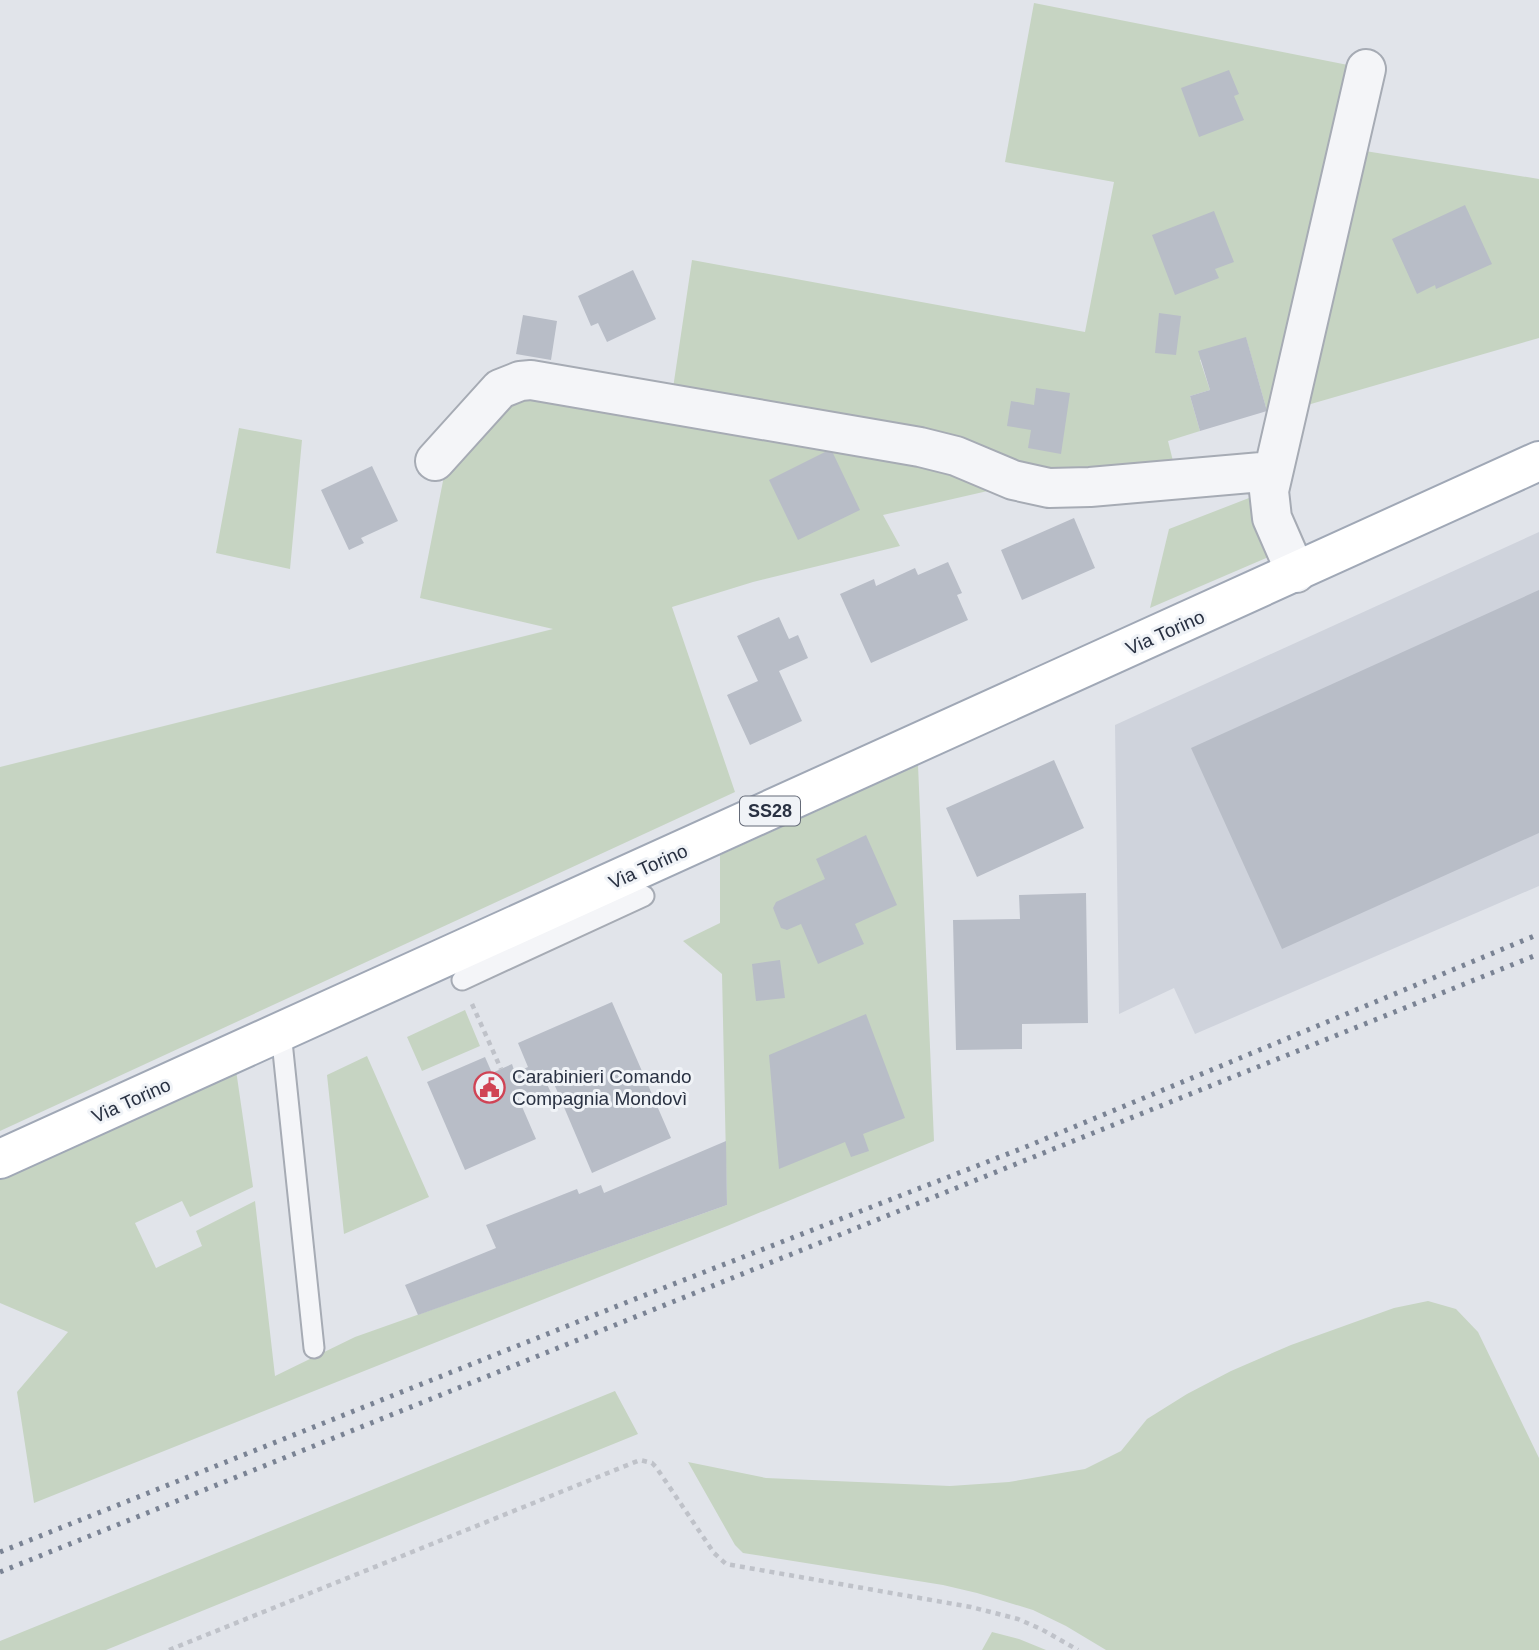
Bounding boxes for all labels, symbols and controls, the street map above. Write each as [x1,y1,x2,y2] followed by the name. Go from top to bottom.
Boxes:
[1123,606,1208,659] street label: Via Torino
[740,796,800,826] road number: SS28
[606,840,691,893] street label: Via Torino
[512,1066,692,1109] place label: Carabinieri Comando Compagnia Mondovì
[472,1070,506,1104] public building icon: Carabinieri Comando Compagnia Mondovì
[89,1074,174,1127] street label: Via Torino

